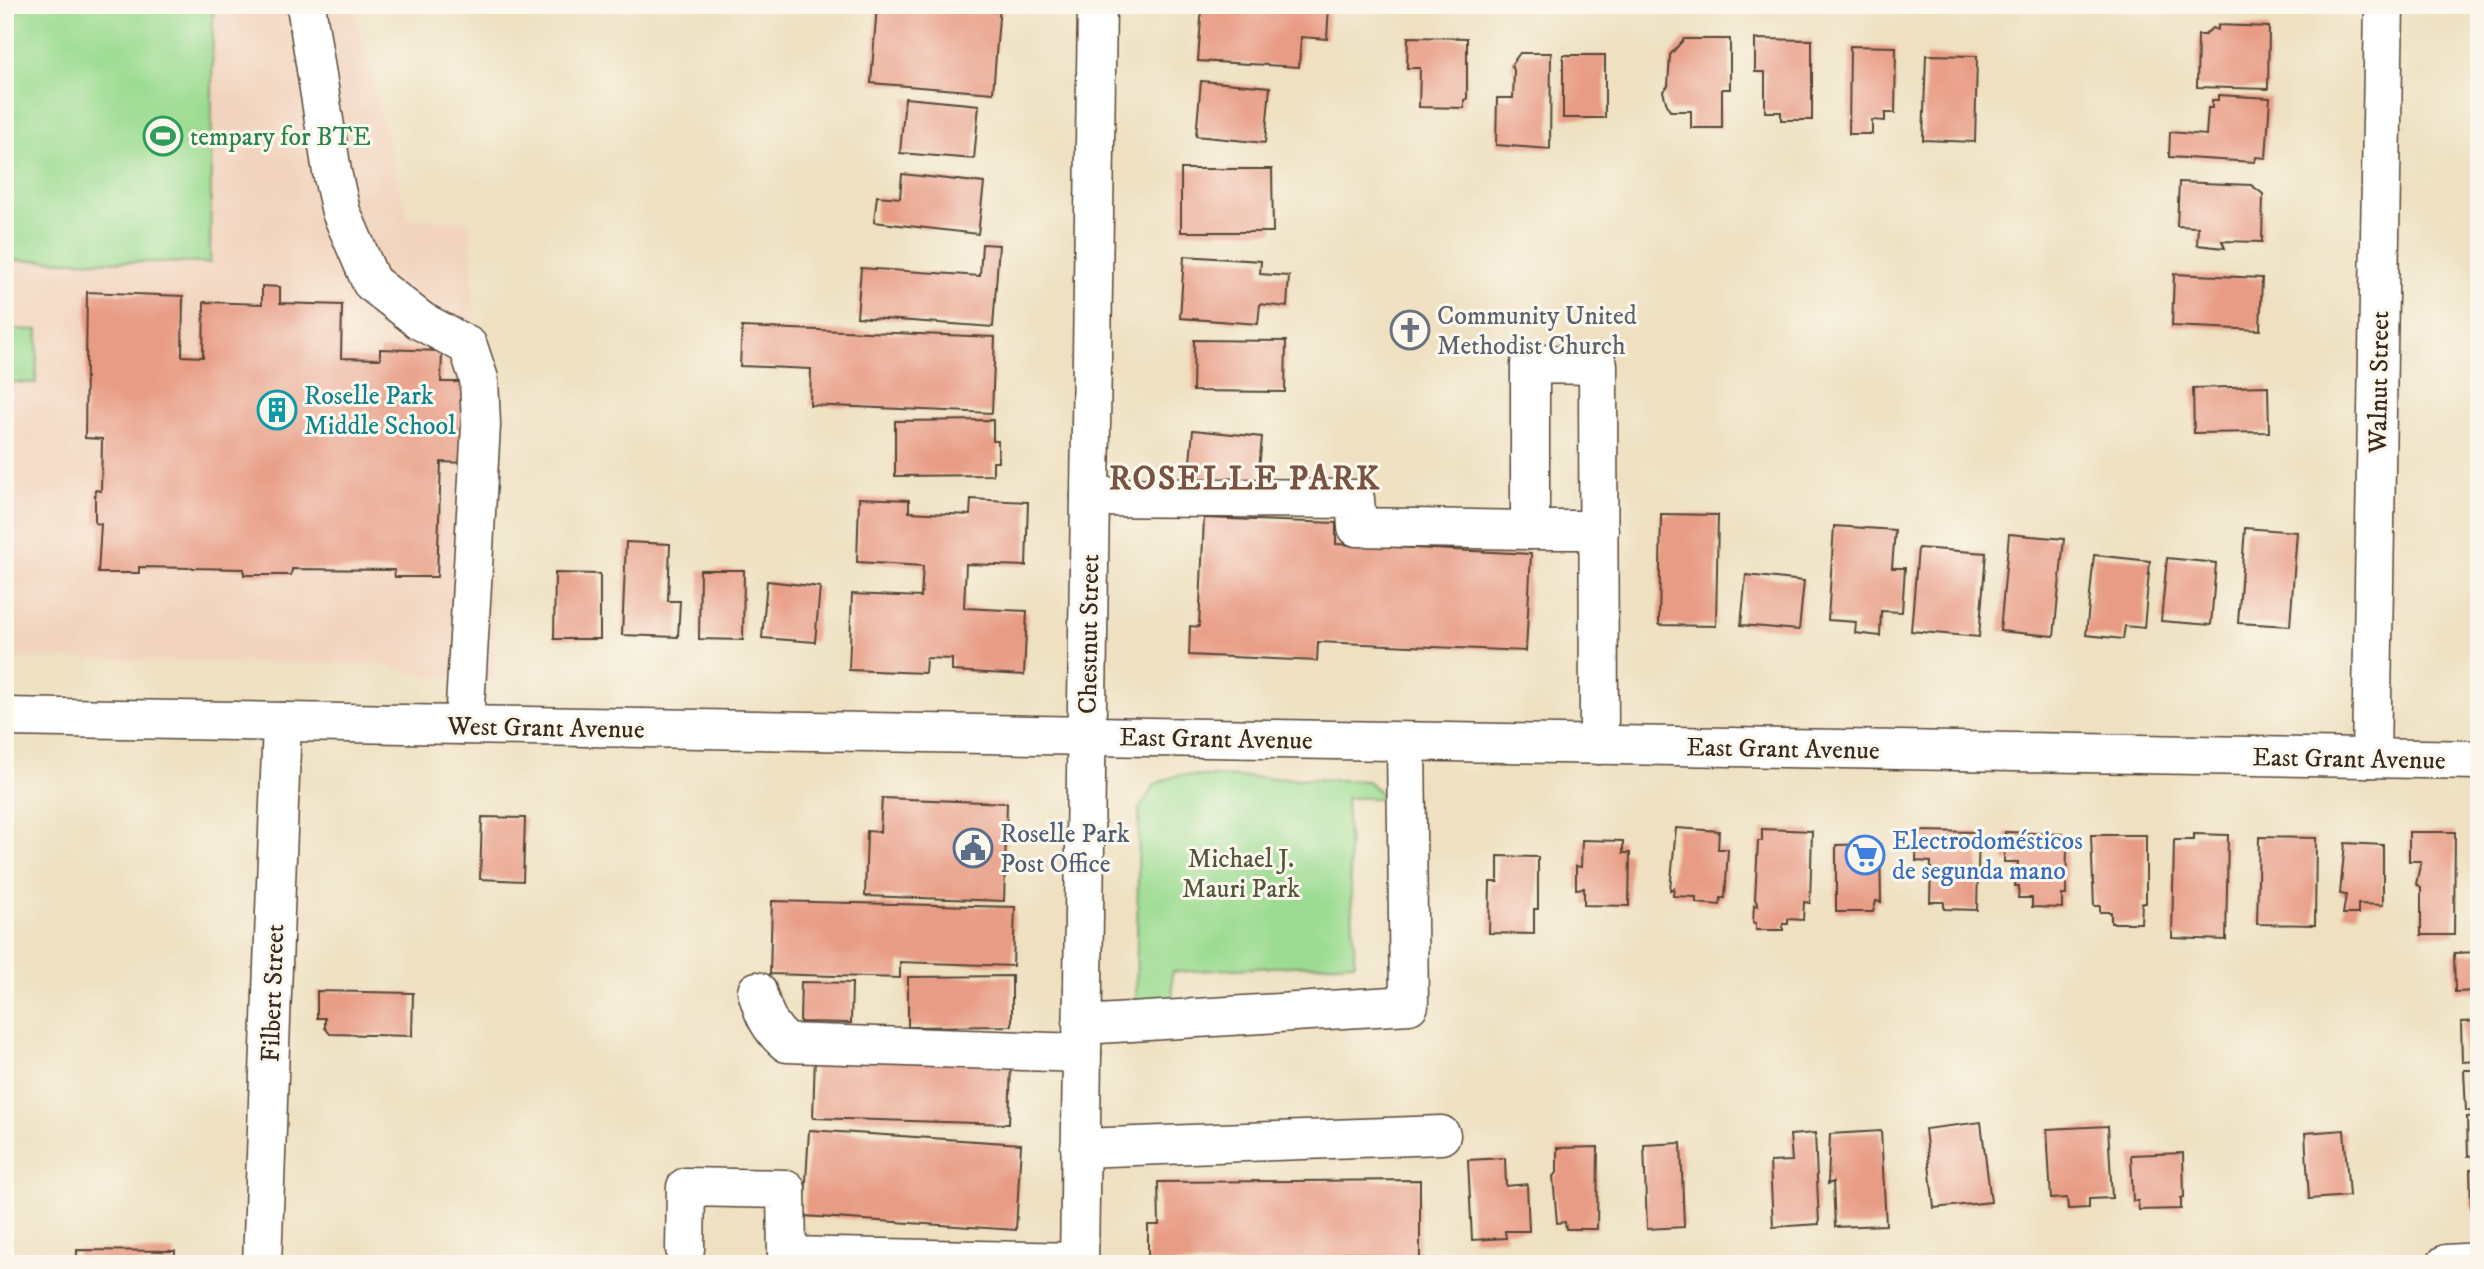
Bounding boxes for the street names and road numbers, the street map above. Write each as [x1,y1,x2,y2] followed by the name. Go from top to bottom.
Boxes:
[2362,310,2397,455] street label: Walnut Street
[1072,554,1107,714] street label: Chestnut Street
[446,710,645,747] street label: West Grant Avenue
[1119,721,1313,758] street label: East Grant Avenue
[1686,731,1880,768] street label: East Grant Avenue
[2252,741,2446,778] street label: East Grant Avenue
[255,923,292,1063] street label: Filbert Street

